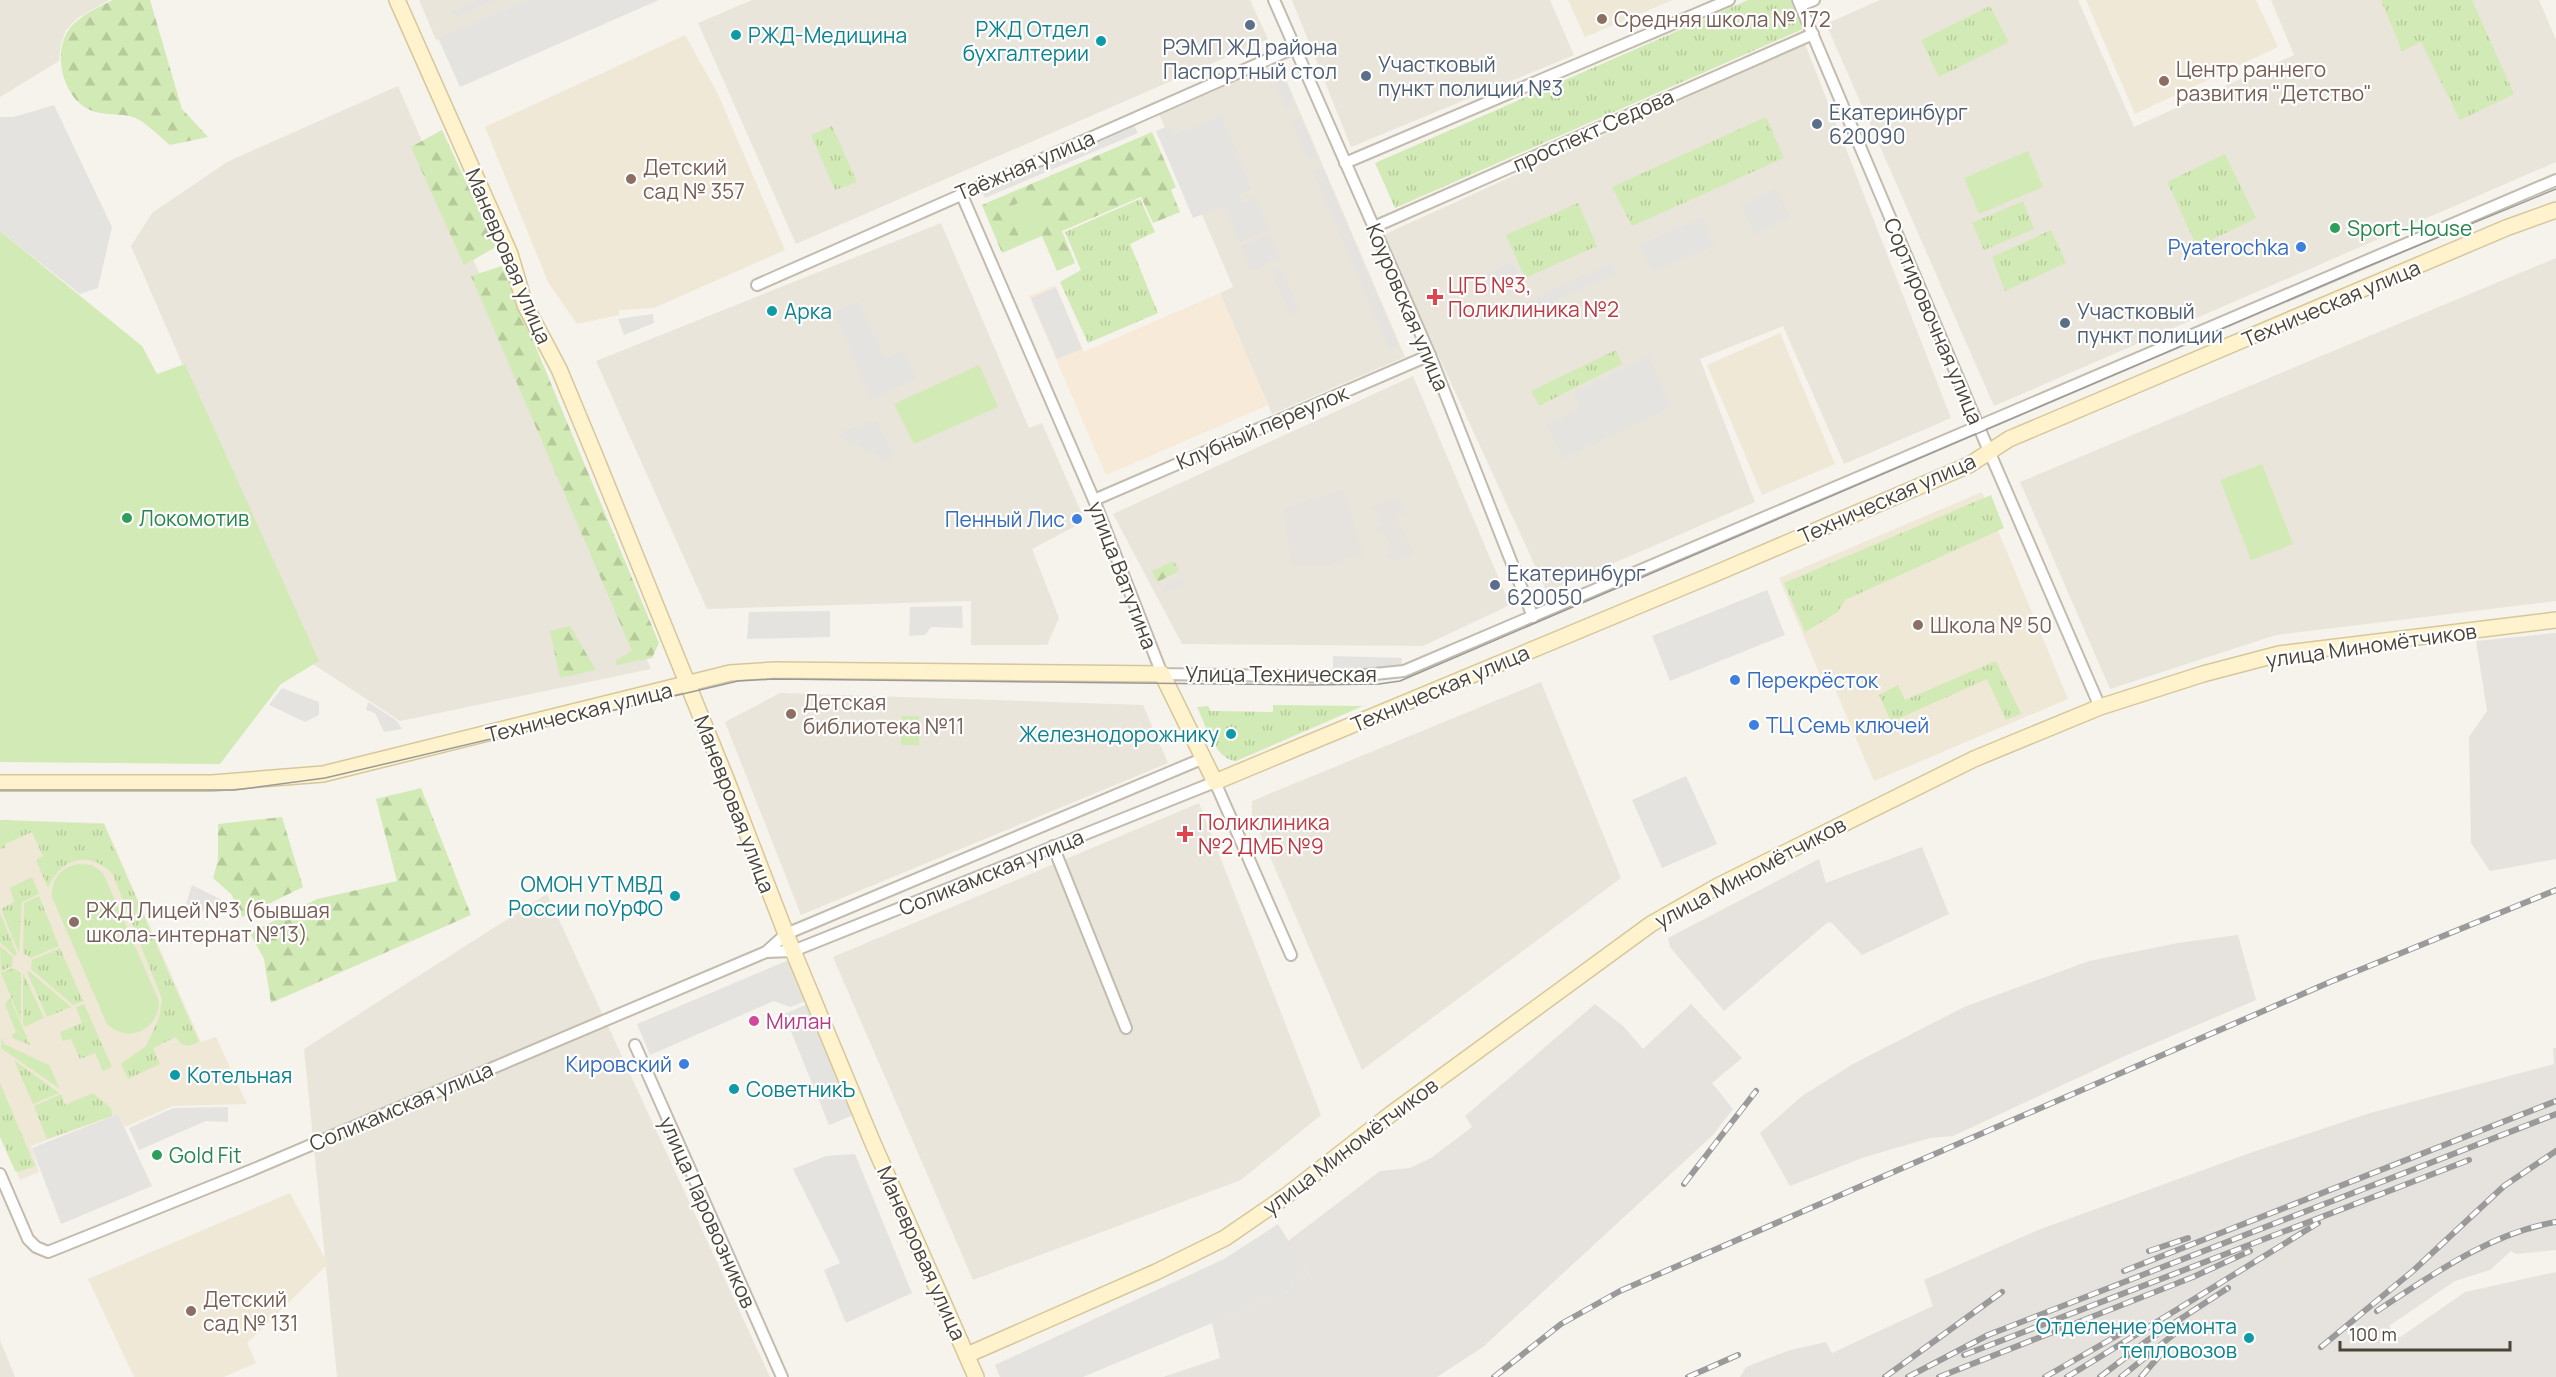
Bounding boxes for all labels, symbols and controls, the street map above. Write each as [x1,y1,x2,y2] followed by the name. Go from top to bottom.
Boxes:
[1614,5,1831,33] place label: Средняя школа № 172
[1595,12,1609,26] marker: Средняя школа № 172
[963,15,1089,67] place label: РЖД Отдел бухгалтерии
[1243,18,1257,32] marker: РЭМП ЖД района Паспортный стол
[748,21,907,49] place label: РЖД-Медицина
[729,28,743,42] marker: РЖД-Медицина
[1163,33,1337,85] place label: РЭМП ЖД района Паспортный стол
[1094,34,1108,48] marker: РЖД Отдел бухгалтерии
[1378,50,1563,102] place label: Участковый пункт полиции №3
[2176,55,2372,107] place label: Центр раннего развития "Детство"
[1359,69,1373,83] marker: Участковый пункт полиции №3
[2157,74,2171,88] marker: Центр раннего развития "Детство"
[1508,82,1678,178] street label: проспект Седова
[1829,98,1968,150] place label: Екатеринбург 620090
[1810,117,1824,131] marker: Екатеринбург 620090
[951,123,1099,207] street label: Таёжная улица
[643,153,745,205] place label: Детский сад № 357
[459,164,559,348] street label: Маневровая улица
[624,172,638,186] marker: Детский сад № 357
[1878,214,1990,428] street label: Сортировочная улица
[2347,214,2472,242] place label: Sport-House
[1360,219,1456,395] street label: Коуровская улица
[2328,221,2342,235] marker: Sport-House
[2168,233,2289,261] place label: Pyaterochka
[2294,240,2308,254] marker: Pyaterochka
[2238,253,2424,353] street label: Техническая улица
[1448,271,1619,323] place label: ЦГБ №3, Поликлиника №2
[1426,288,1444,306] marker: ЦГБ №3, Поликлиника №2
[784,297,832,325] place label: Арка
[2077,297,2223,349] place label: Участковый пункт полиции
[765,304,779,318] marker: Арка
[2058,316,2072,330] marker: Участковый пункт полиции
[1172,378,1353,476] street label: Клубный переулок
[1794,446,1980,550] street label: Техническая улица
[1082,497,1164,653] street label: улица Ватутина
[139,504,249,532] place label: Локомотив
[945,505,1065,533] place label: Пенный Лис
[120,511,134,525] marker: Локомотив
[1070,512,1084,526] marker: Пенный Лис
[1507,559,1646,611] place label: Екатеринбург 620050
[1488,578,1502,592] marker: Екатеринбург 620050
[1930,611,2052,639] place label: Школа № 50
[2264,616,2478,674] street label: улица Миномётчиков
[1911,618,1925,632] marker: Школа № 50
[1347,638,1533,738] street label: Техническая улица
[1185,660,1377,688] street label: Улица Техническая
[1747,666,1879,694] place label: Перекрёсток
[1728,673,1742,687] marker: Перекрёсток
[483,675,675,749] street label: Техническая улица
[803,688,964,740] place label: Детская библиотека №11
[784,707,798,721] marker: Детская библиотека №11
[688,711,782,897] street label: Маневровая улица
[1766,711,1929,739] place label: ТЦ Семь ключей
[1747,718,1761,732] marker: ТЦ Семь ключей
[1019,720,1219,748] place label: Железнодорожнику
[1224,727,1238,741] marker: Железнодорожнику
[1198,808,1330,860] place label: Поликлиника №2 ДМБ №9
[1650,810,1850,934] street label: улица Миномётчиков
[894,822,1088,922] street label: Соликамская улица
[1176,825,1194,843] marker: Поликлиника №2 ДМБ №9
[508,870,663,922] place label: ОМОН УТ МВД России поУрФО
[668,889,682,903] marker: ОМОН УТ МВД России поУрФО
[86,896,330,948] place label: РЖД Лицей №3 (бывшая школа-интернат №13)
[67,915,81,929] marker: РЖД Лицей №3 (бывшая школа-интернат №13)
[766,1007,832,1035] place label: Милан
[747,1014,761,1028] marker: Милан
[566,1050,672,1078] place label: Кировский
[305,1055,497,1157] street label: Соликамская улица
[677,1057,691,1071] marker: Кировский
[187,1061,292,1089] place label: Котельная
[168,1068,182,1082] marker: Котельная
[1257,1071,1443,1221] street label: улица Миномётчиков
[746,1075,855,1103] place label: СоветникЪ
[727,1082,741,1096] marker: СоветникЪ
[653,1112,763,1312] street label: улица Паровозников
[169,1141,242,1169] place label: Gold Fit
[150,1148,164,1162] marker: Gold Fit
[871,1161,973,1345] street label: Маневровая улица
[203,1285,298,1337] place label: Детский сад № 131
[184,1304,198,1318] marker: Детский сад № 131
[2036,1312,2237,1364] place label: Отделение ремонта тепловозов
[2340,1314,2510,1352] scale bar
[2349,1322,2397,1346] text: 100 m
[2242,1331,2256,1345] marker: Отделение ремонта тепловозов

